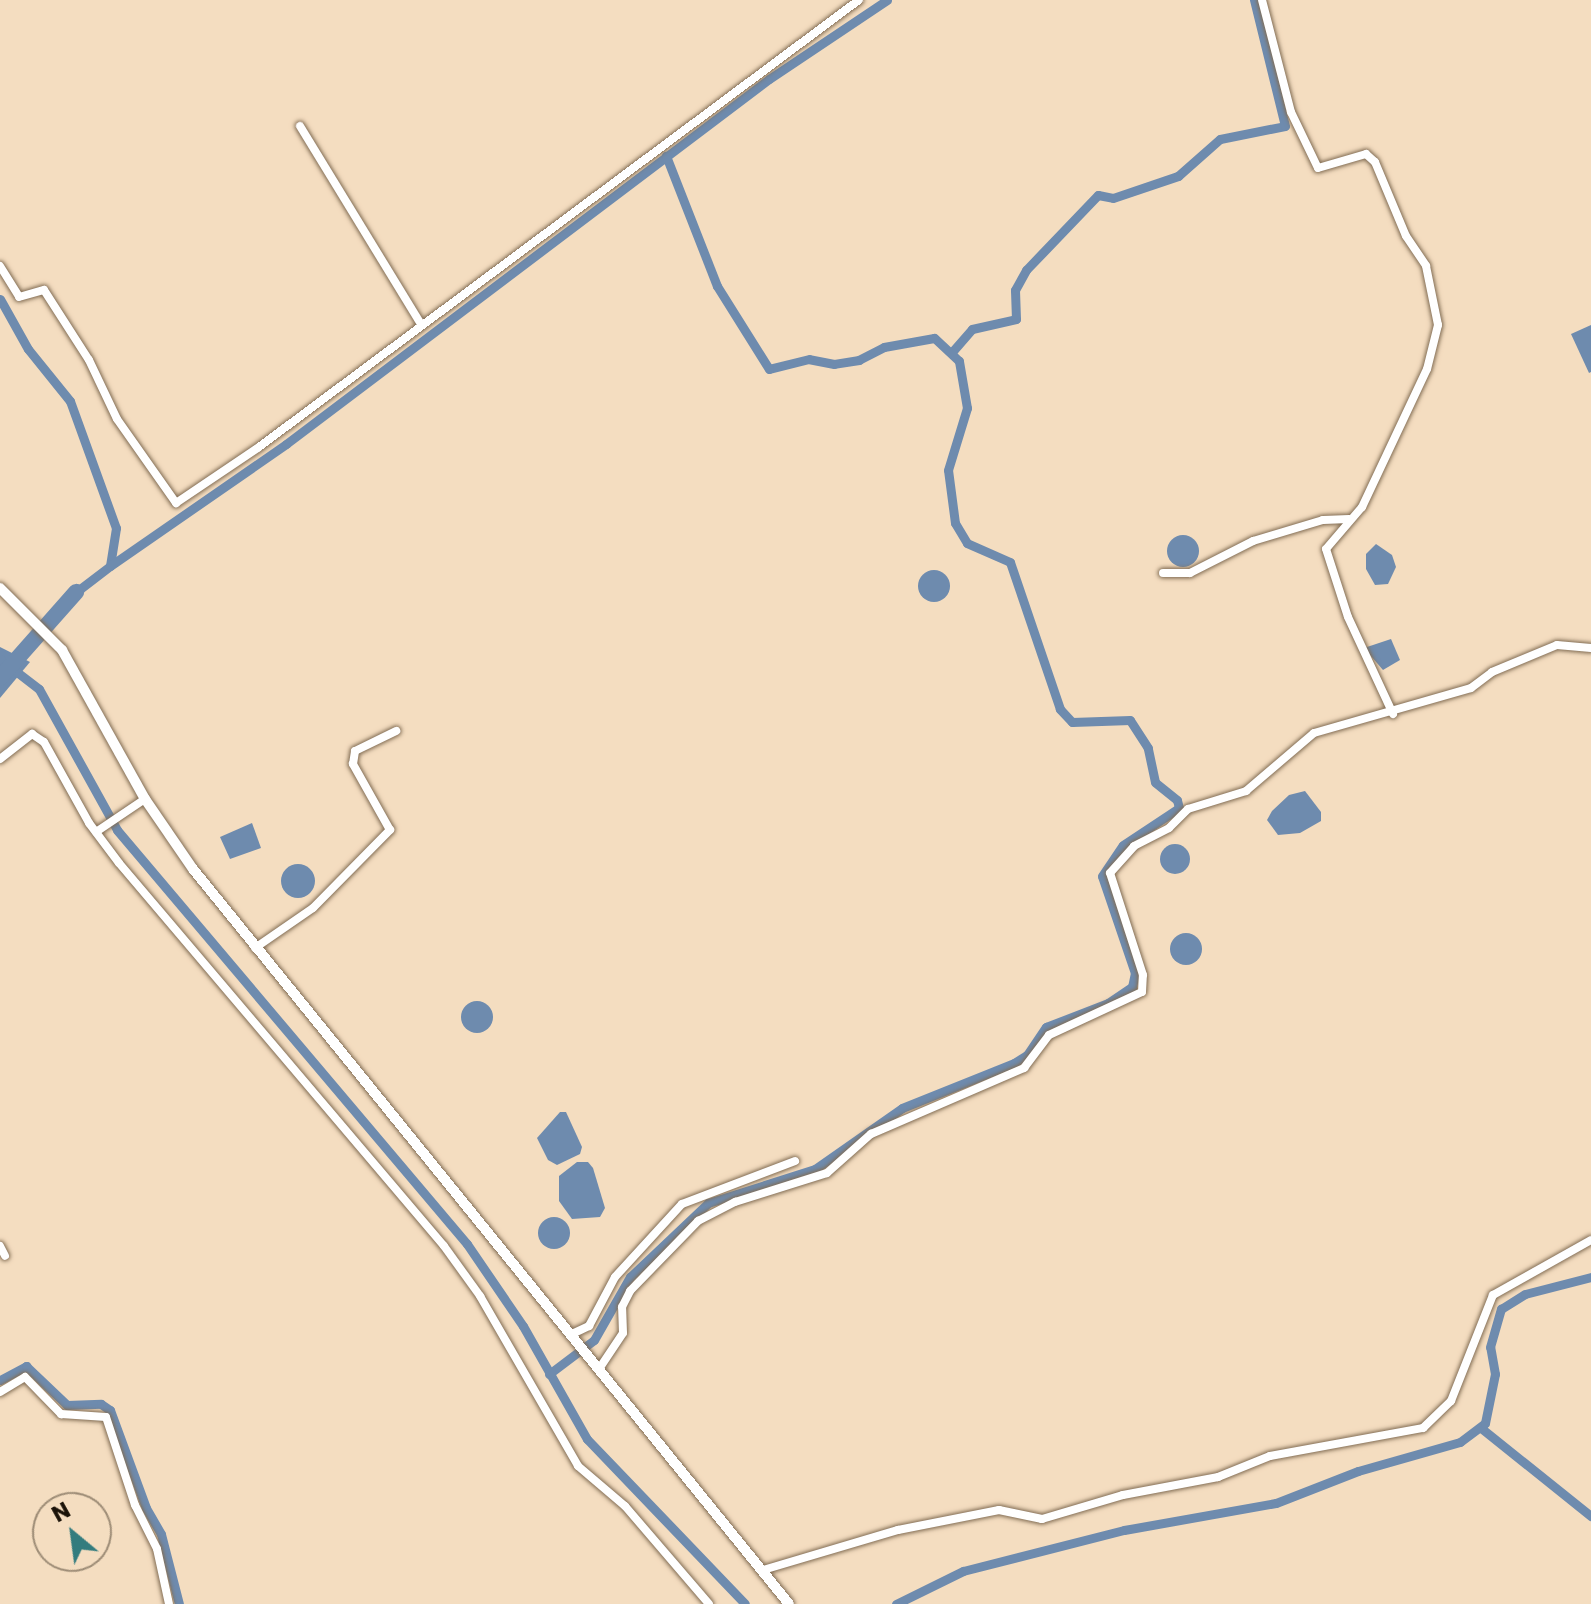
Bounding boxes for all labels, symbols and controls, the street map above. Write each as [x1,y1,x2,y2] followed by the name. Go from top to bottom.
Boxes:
[32,1492,112,1572] north arrow
[46,1495,76,1530] text: N

